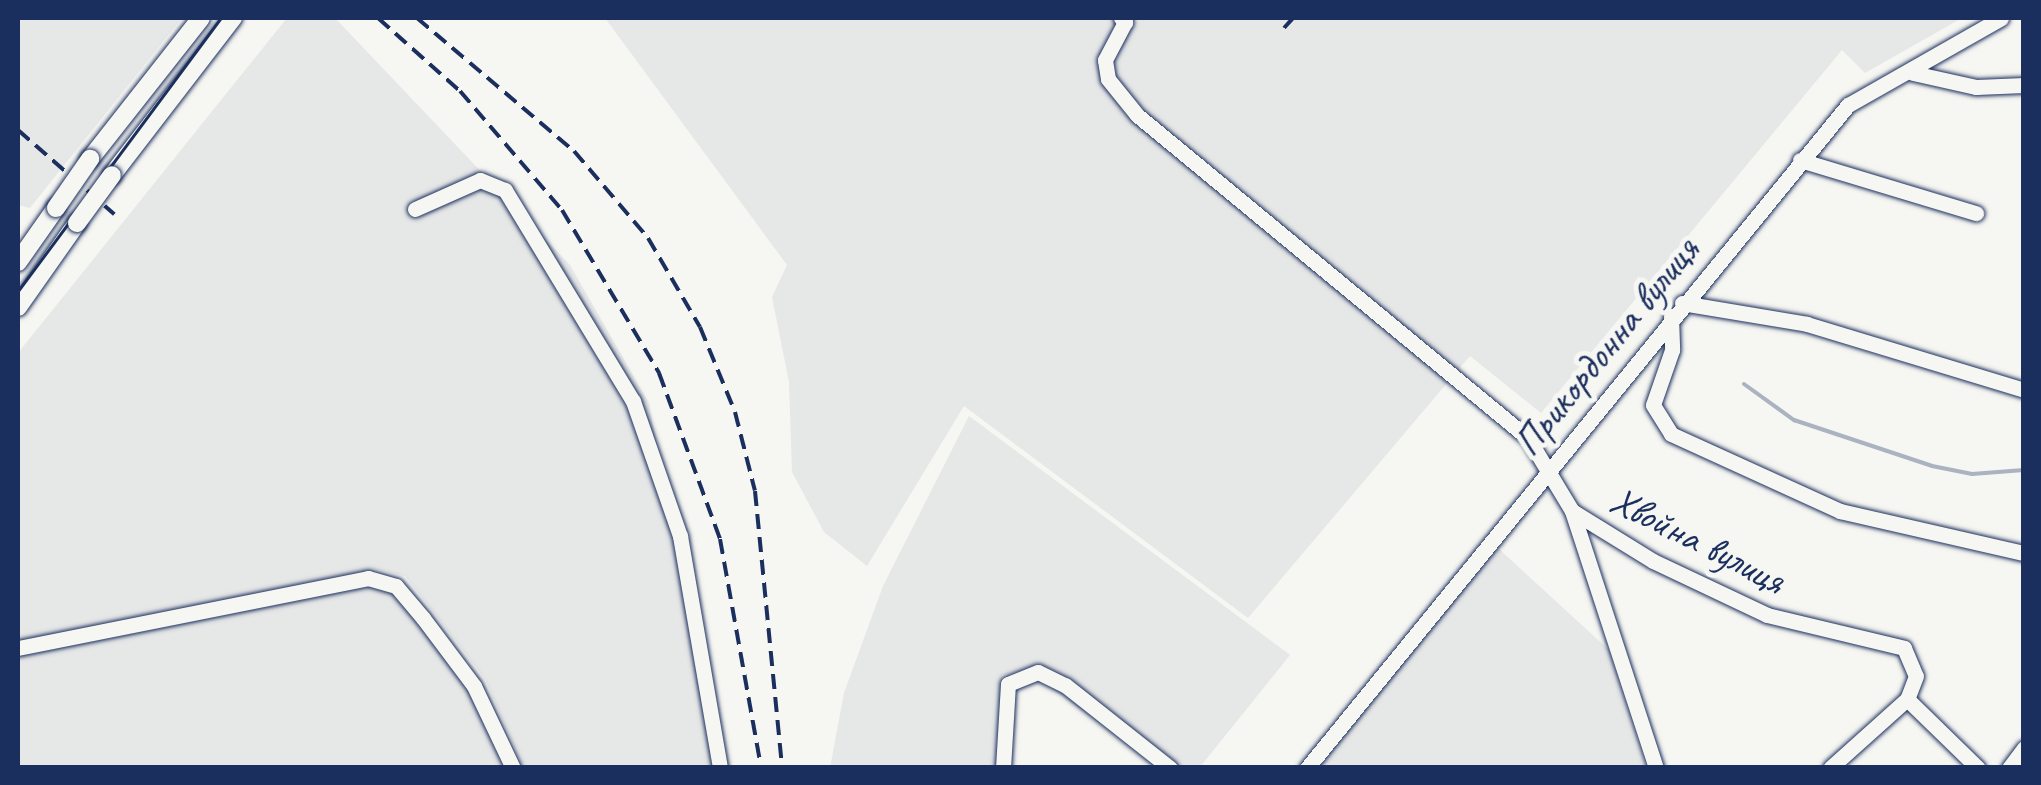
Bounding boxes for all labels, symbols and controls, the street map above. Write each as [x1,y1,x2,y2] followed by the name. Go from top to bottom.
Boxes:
[1502,226,1710,466] street label: Прикордонна вулиця
[1602,475,1794,605] street label: Хвойна вулиця

